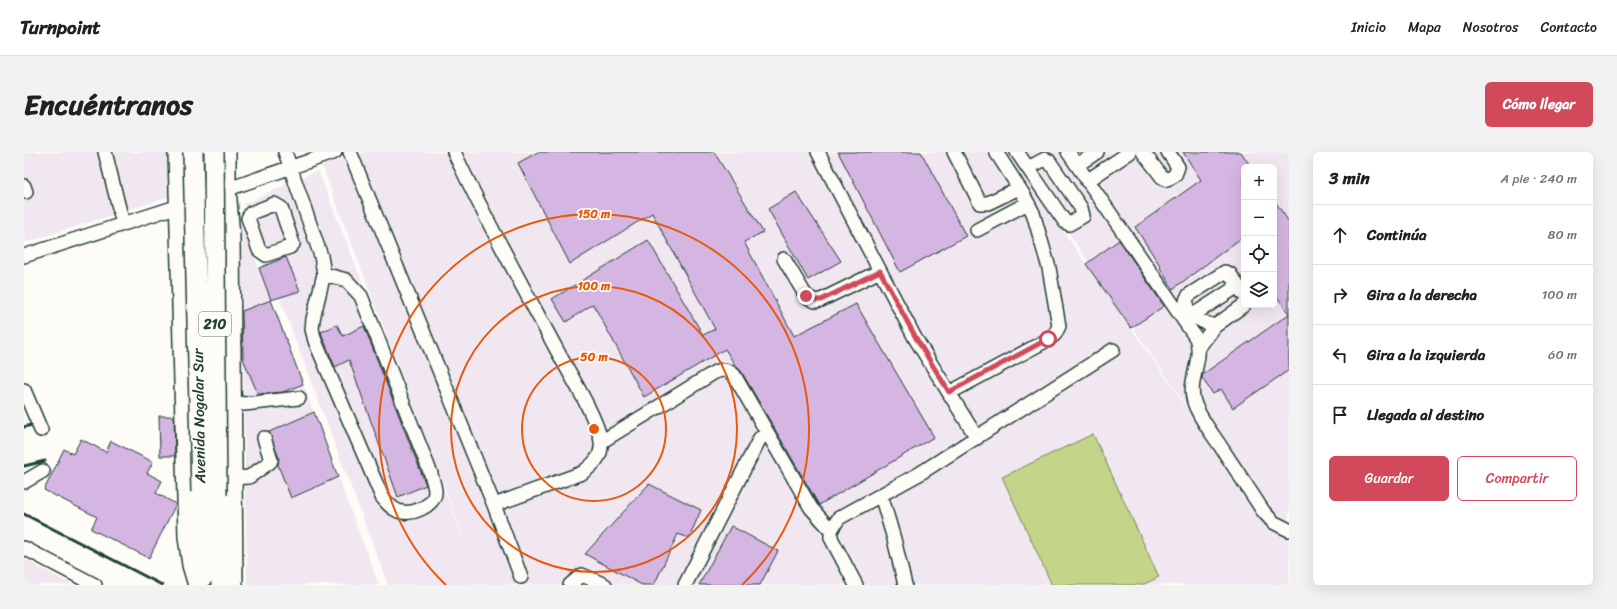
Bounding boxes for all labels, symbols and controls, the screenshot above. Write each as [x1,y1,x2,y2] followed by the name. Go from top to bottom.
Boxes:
[20,11,101,44] text: Turnpoint
[1351,15,1386,40] text: Inicio
[1408,15,1441,40] text: Mapa
[1463,15,1518,40] text: Nosotros
[1540,15,1597,40] text: Contacto
[24,80,193,129] text: Encuéntranos
[1485,82,1593,127] button: Cómo llegar
[1329,163,1370,193] text: 3 min
[1241,164,1277,308] map controls
[1241,164,1277,200] button: +
[1501,167,1577,190] text: A pie · 240 m
[1241,200,1277,236] button: −
[578,203,611,225] text: 150 m
[1367,222,1426,248] text: Continúa
[1548,223,1577,246] text: 80 m
[1329,224,1351,246] icon: ahead
[1241,236,1277,272] button: locate
[1241,272,1277,308] button: layers
[578,275,611,297] text: 100 m
[1367,282,1477,308] text: Gira a la derecha
[1542,283,1577,306] text: 100 m
[1329,284,1351,306] icon: right
[797,287,815,305] route end
[199,312,231,336] road number: 210
[1039,330,1057,348] route start
[1367,342,1485,368] text: Gira a la izquierda
[1548,343,1577,366] text: 60 m
[1329,344,1351,366] icon: left
[580,346,608,368] text: 50 m
[185,348,213,485] street label: Avenida Nogalar Sur
[1367,402,1484,428] text: Llegada al destino
[1329,404,1351,426] icon: arrive
[587,422,601,436] centre of rings
[1329,456,1449,501] button: Guardar
[1457,456,1577,501] button: Compartir

